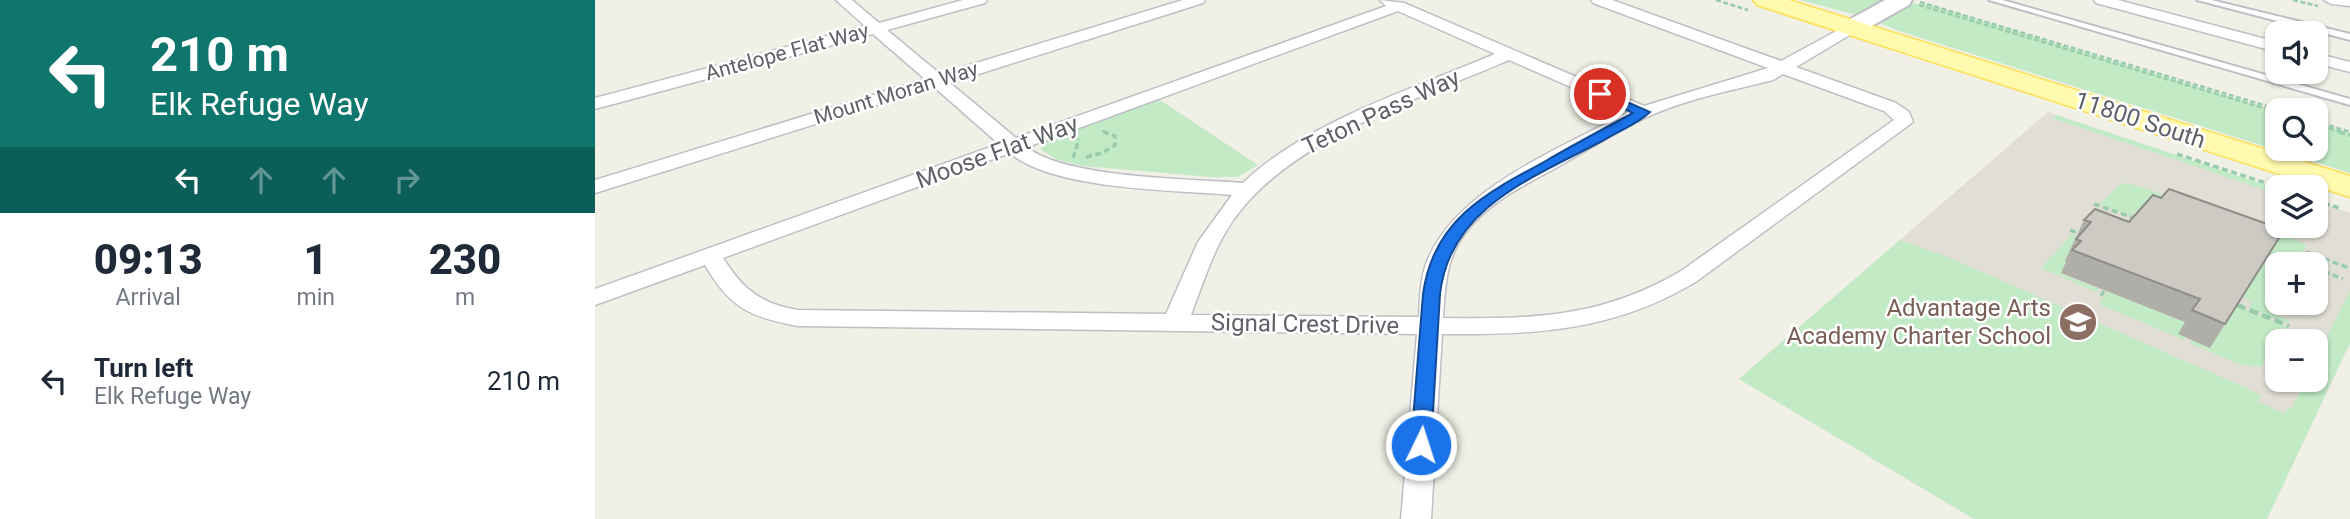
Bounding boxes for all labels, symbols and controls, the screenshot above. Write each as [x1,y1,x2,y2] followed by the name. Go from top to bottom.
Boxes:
[703,19,871,85] street label: Antelope Flat Way
[2265,21,2328,392] map controls
[2265,21,2328,84] button: sound
[150,26,289,83] text: 210 m
[35,28,126,119] icon: left
[811,57,981,129] street label: Mount Moran Way
[1298,63,1465,161] street label: Teton Pass Way
[1570,64,1630,124] pin
[1581,75,1619,113] icon: arrive
[150,85,369,123] text: Elk Refuge Way
[2071,86,2209,154] street label: 11800 South
[2265,98,2328,161] button: search
[912,109,1082,194] street label: Moose Flat Way
[169,161,207,199] icon: left
[242,161,280,199] icon: ahead
[315,161,353,199] icon: ahead
[388,161,426,199] icon: right
[2265,175,2328,238] button: layers
[94,235,203,284] text: 09:13
[304,235,328,284] text: 1
[429,235,501,284] text: 230
[2265,252,2328,315] button: +
[116,284,181,311] text: Arrival
[296,284,335,311] text: min
[455,284,475,311] text: m
[1787,294,2051,350] place label: Advantage Arts Academy Charter School
[2057,301,2099,343] school or university icon: Advantage Arts Academy Charter School
[1211,308,1399,340] street label: Signal Crest Drive
[2265,329,2328,392] button: −
[94,353,193,383] text: Turn left
[35,362,73,400] icon: left
[487,366,560,396] text: 210 m
[94,383,251,410] text: Elk Refuge Way
[1384,408,1458,482] position arrow

